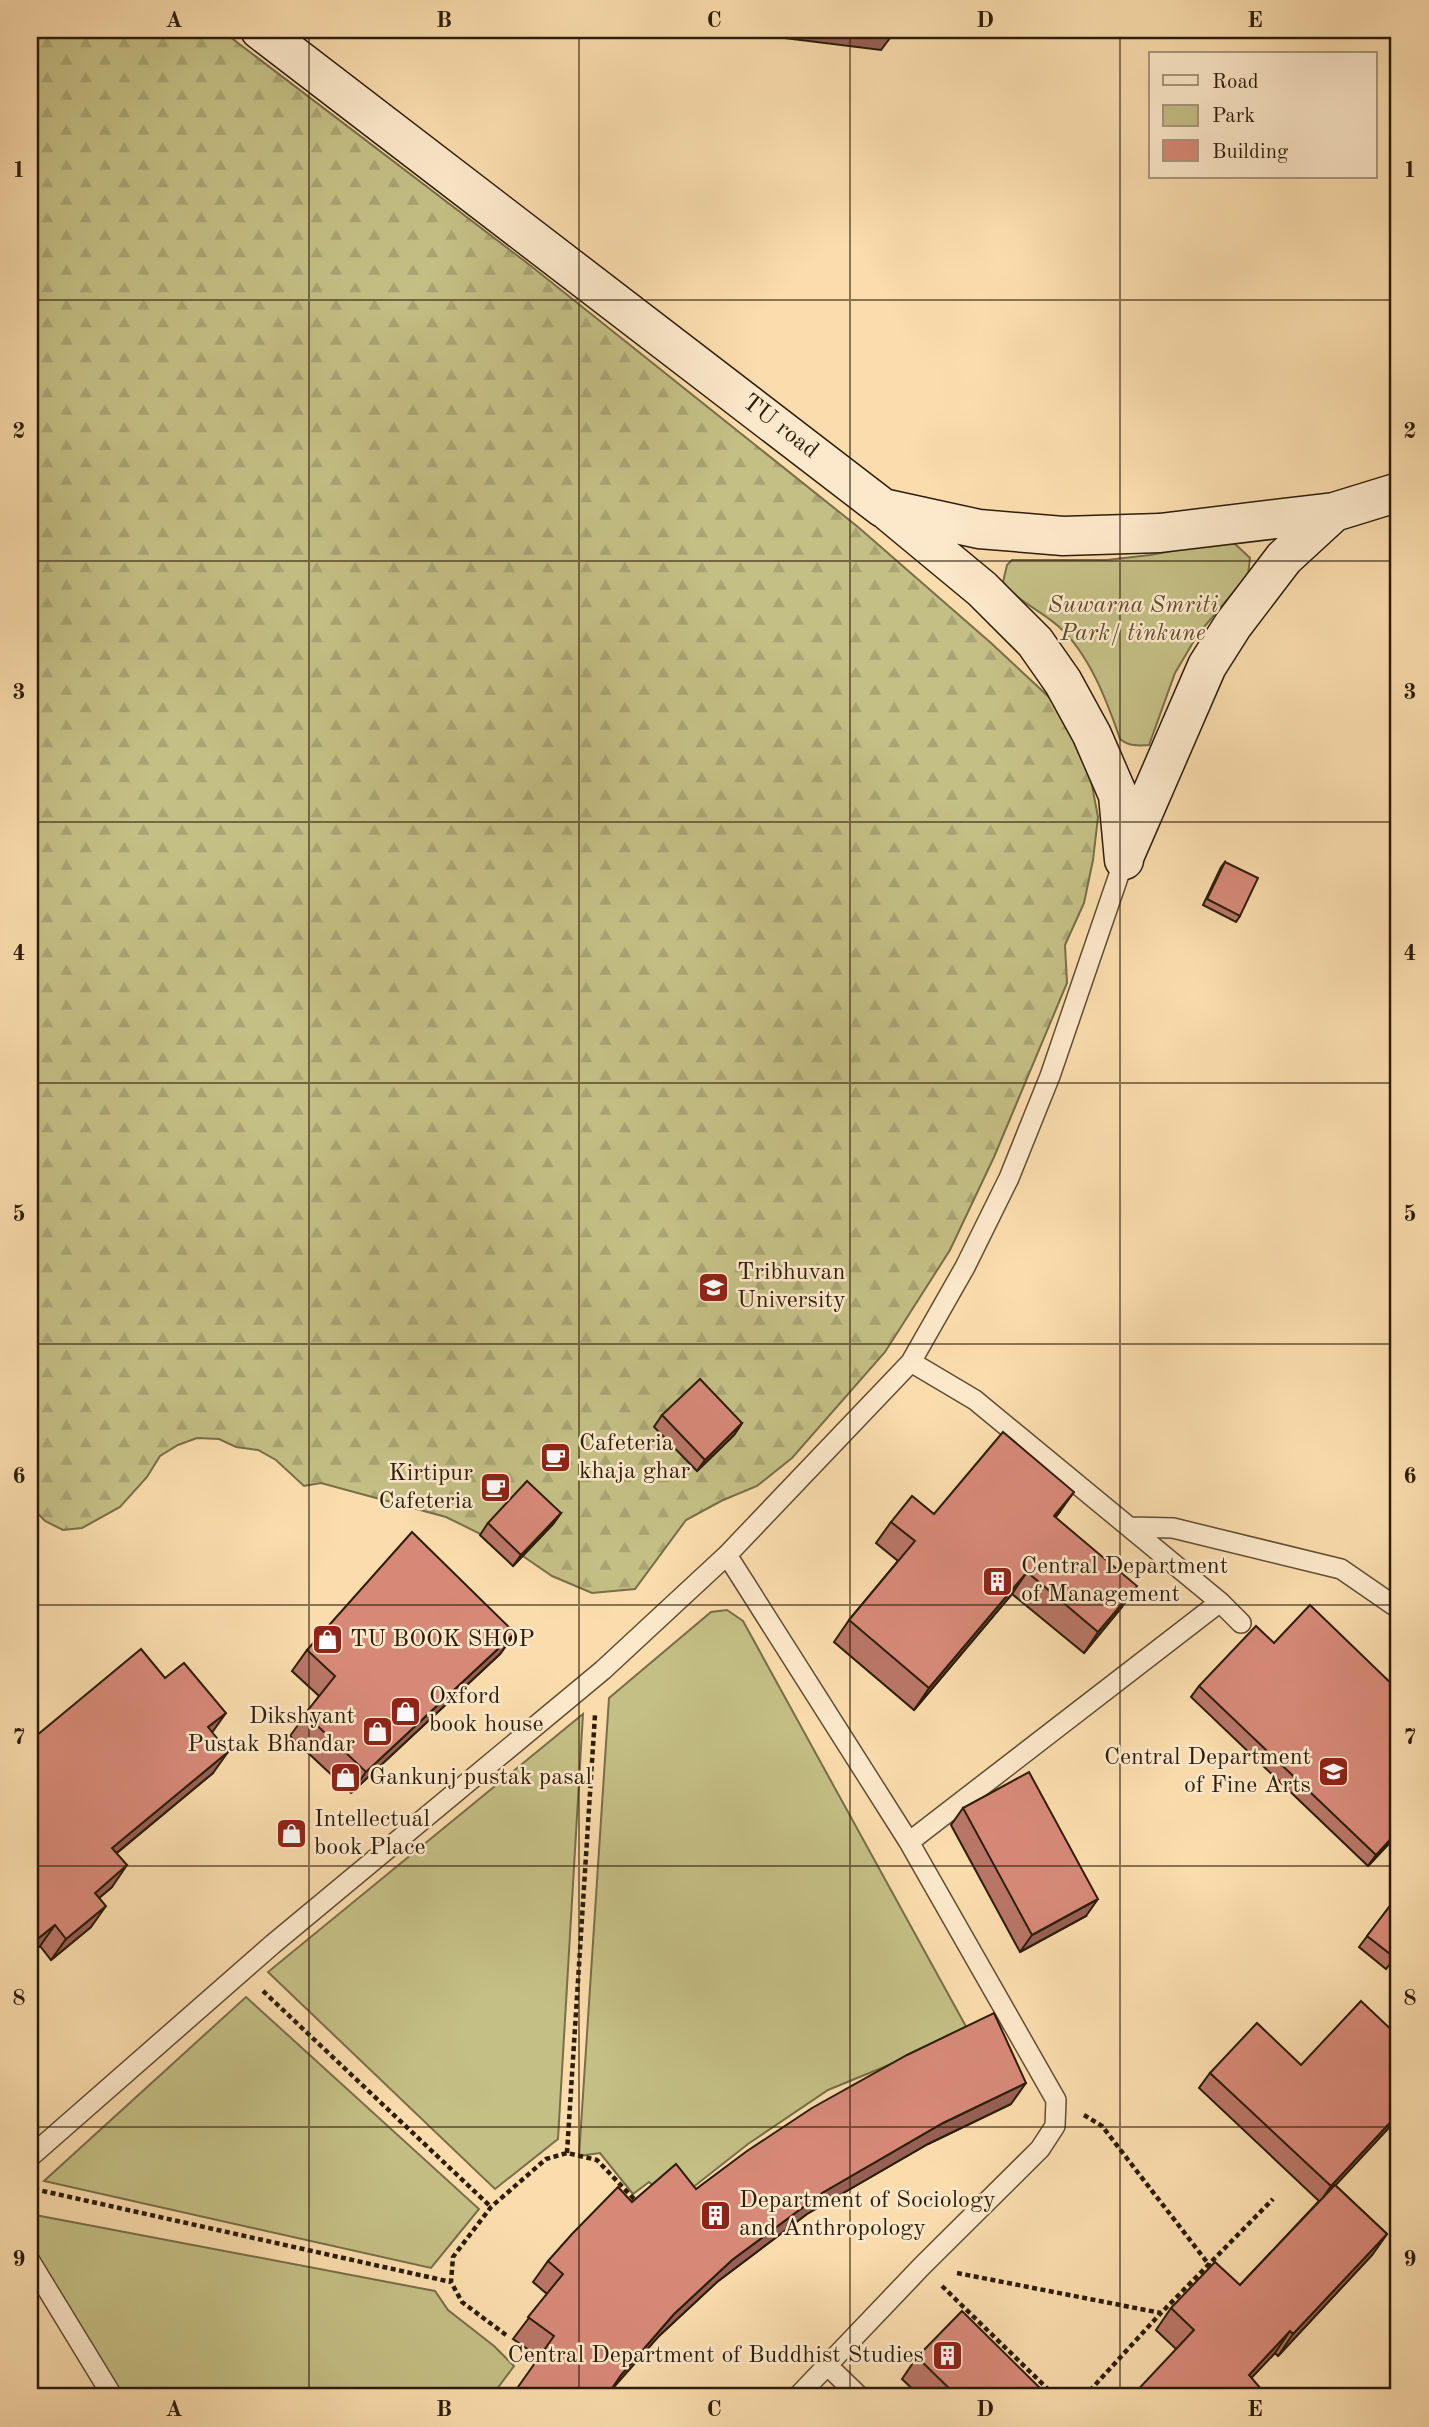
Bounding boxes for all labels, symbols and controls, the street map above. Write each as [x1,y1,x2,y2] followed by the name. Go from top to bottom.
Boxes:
[165,9,183,32] text: A
[436,9,452,32] text: B
[706,9,722,32] text: C
[976,9,994,32] text: D
[1247,9,1263,32] text: E
[1149,52,1376,178] legend
[1212,72,1259,93] text: Road
[1212,106,1255,127] text: Park
[1212,142,1289,163] text: Building
[12,159,26,182] text: 1
[1403,159,1417,182] text: 1
[738,390,822,464] street label: TU road
[12,420,26,443] text: 2
[1403,420,1417,443] text: 2
[1048,594,1218,646] park label: Suwarna Smriti Park/ tinkune
[12,681,26,704] text: 3
[1403,681,1417,704] text: 3
[12,942,26,965] text: 4
[1403,942,1417,965] text: 4
[12,1203,26,1226] text: 5
[1403,1203,1417,1226] text: 5
[737,1261,846,1313] place label: Tribhuvan University
[697,1270,731,1304] school or university icon: Tribhuvan University
[579,1432,691,1484] place label: Cafeteria khaja ghar
[539,1441,573,1475] cafe icon: Cafeteria khaja ghar
[378,1462,473,1514] place label: Kirtipur Cafeteria
[12,1465,26,1488] text: 6
[1403,1465,1417,1488] text: 6
[479,1471,513,1505] cafe icon: Kirtipur Cafeteria
[1021,1555,1228,1607] place label: Central Department of Management
[981,1564,1015,1598] building icon: Central Department of Management
[310,1623,344,1657] shop icon: TU BOOK SHOP
[350,1628,535,1652] place label: TU BOOK SHOP
[429,1685,544,1737] place label: Oxford book house
[389,1694,423,1728] shop icon: Oxford book house
[187,1705,355,1757] place label: Dikshyant Pustak Bhandar
[361,1714,395,1748] shop icon: Dikshyant Pustak Bhandar
[12,1726,26,1749] text: 7
[1403,1726,1417,1749] text: 7
[1104,1746,1311,1798] place label: Central Department of Fine Arts
[1317,1755,1351,1789] school or university icon: Central Department of Fine Arts
[329,1761,363,1795] shop icon: Gankunj pustak pasal
[369,1766,592,1790] place label: Gankunj pustak pasal
[314,1808,430,1860] place label: Intellectual book Place
[274,1817,308,1851] shop icon: Intellectual book Place
[12,1987,26,2010] text: 8
[1403,1987,1417,2010] text: 8
[739,2189,996,2241] place label: Department of Sociology and Anthropology
[699,2198,733,2232] building icon: Department of Sociology and Anthropology
[12,2248,26,2271] text: 9
[1403,2248,1417,2271] text: 9
[930,2339,964,2373] building icon: Central Department of Buddhist Studies
[508,2344,924,2368] place label: Central Department of Buddhist Studies
[165,2398,183,2421] text: A
[436,2398,452,2421] text: B
[706,2398,722,2421] text: C
[976,2398,994,2421] text: D
[1247,2398,1263,2421] text: E

